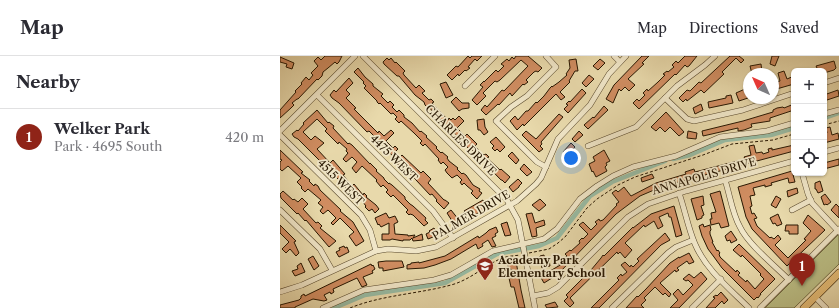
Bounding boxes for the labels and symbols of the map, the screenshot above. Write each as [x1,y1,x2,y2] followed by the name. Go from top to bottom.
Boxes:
[743,68,779,104] north arrow
[422,101,500,179] street label: CHARLES DRIVE
[367,131,421,185] street label: 4475 WEST
[561,148,581,168] your location
[649,154,758,198] street label: ANNAPOLIS DRIVE
[315,156,368,209] street label: 4515 WEST
[430,187,513,243] street label: PALMER DRIVE
[497,253,605,280] place label: Academy Park Elementary School
[789,253,815,286] pin: 1
[475,256,495,281] school or university icon: Academy Park Elementary School

